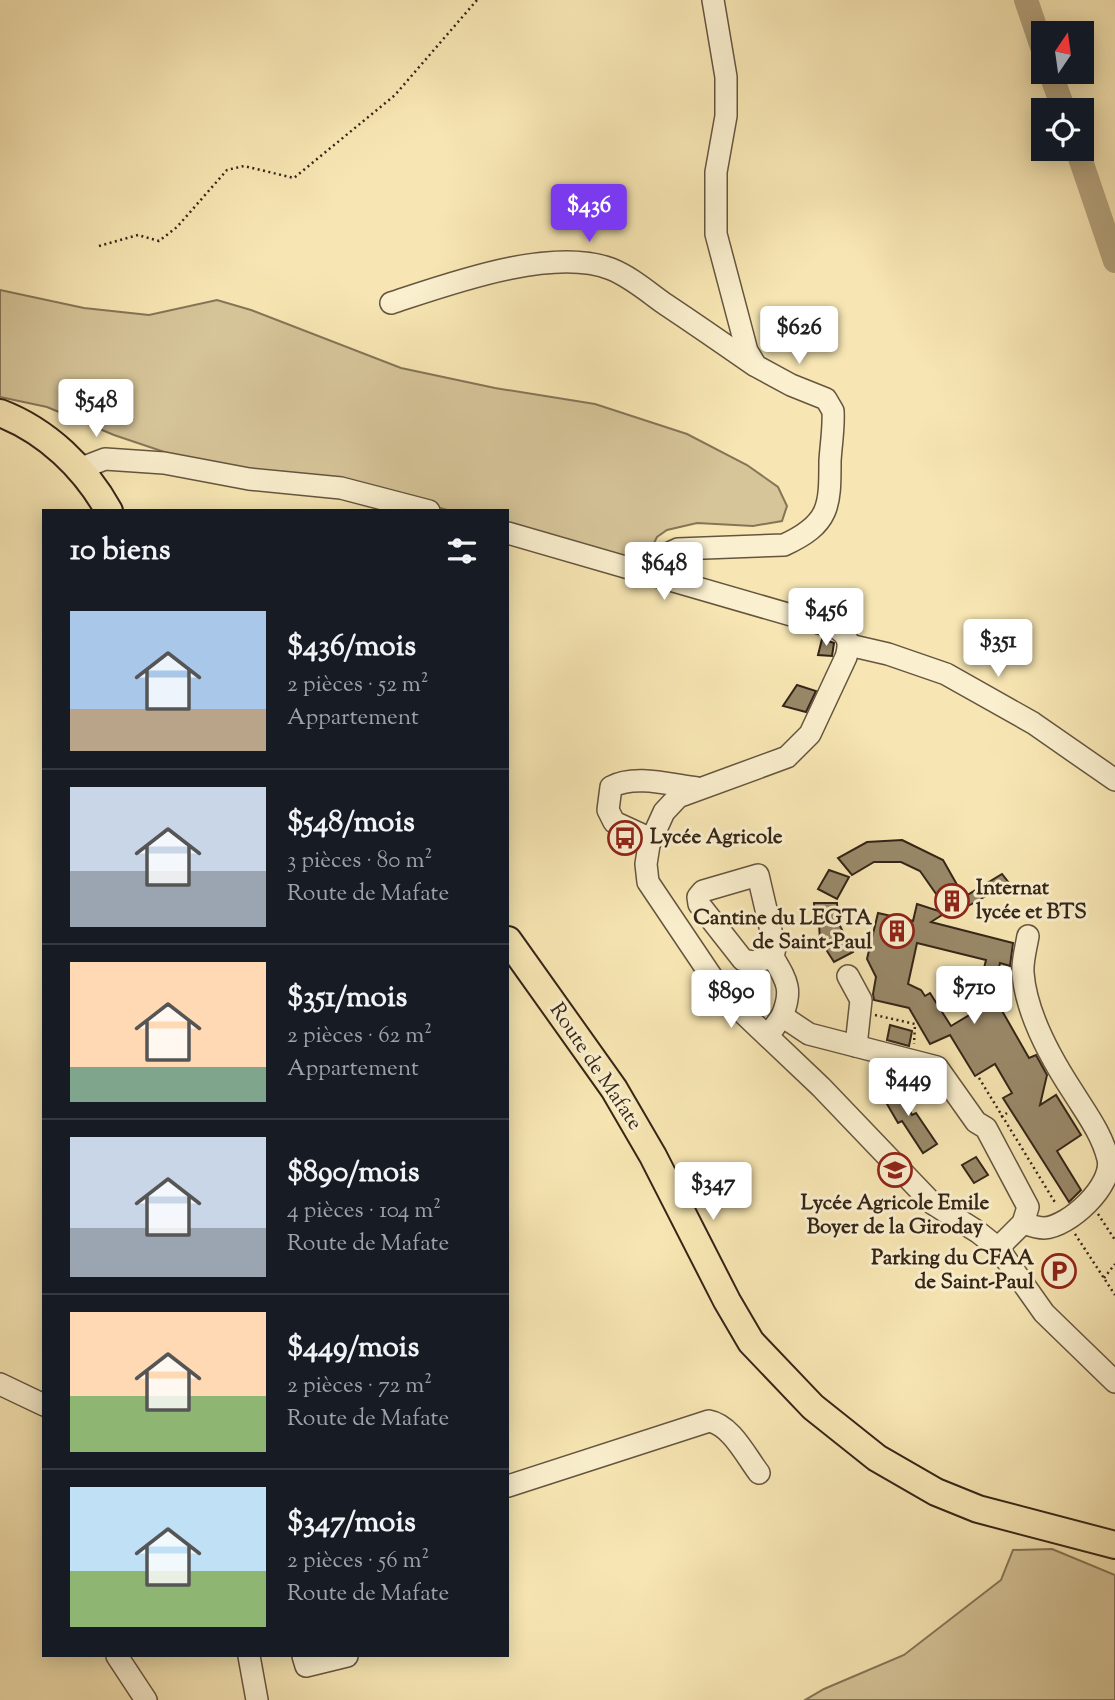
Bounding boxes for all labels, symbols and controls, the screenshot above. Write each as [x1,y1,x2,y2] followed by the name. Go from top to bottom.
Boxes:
[1031,21,1094,84] north arrow
[1031,21,1094,161] map controls
[1031,98,1094,161] button: locate
[548,184,630,244] pin: $436
[567,190,611,223] text: $436
[758,306,840,366] pin: $626
[776,312,822,345] text: $626
[55,380,137,439] pin: $548
[74,385,118,418] text: $548
[70,530,170,573] text: 10 biens
[443,532,481,570] icon: filters
[623,542,705,602] pin: $648
[641,548,687,581] text: $648
[785,588,867,648] pin: $456
[804,594,848,627] text: $456
[957,620,1039,679] pin: $351
[979,625,1017,658] text: $351
[287,626,416,669] text: $436/mois
[126,639,210,723] icon: home
[287,669,429,702] text: 2 pièces · 52 m²
[287,702,419,735] text: Appartement
[287,802,415,845] text: $548/mois
[126,815,210,899] icon: home
[606,819,644,857] bus stop icon: Lycée Agricole
[650,823,783,853] place label: Lycée Agricole
[287,845,432,878] text: 3 pièces · 80 m²
[976,874,1087,928] place label: Internat lycée et BTS
[287,878,449,911] text: Route de Mafate
[933,882,971,920] building icon: Internat lycée et BTS
[693,904,873,958] place label: Cantine du LEGTA de Saint-Paul
[878,912,916,950] building icon: Cantine du LEGTA de Saint-Paul
[933,967,1015,1026] pin: $710
[690,970,772,1030] pin: $890
[952,972,996,1005] text: $710
[707,976,755,1009] text: $890
[287,977,407,1020] text: $351/mois
[126,990,210,1074] icon: home
[541,997,649,1137] street label: Route de Mafate
[287,1020,432,1053] text: 2 pièces · 62 m²
[287,1053,419,1086] text: Appartement
[867,1058,949,1118] pin: $449
[885,1064,931,1097] text: $449
[876,1151,914,1189] school or university icon: Lycée Agricole Emile Boyer de la Giroday
[287,1152,419,1195] text: $890/mois
[672,1162,754,1222] pin: $347
[126,1165,210,1249] icon: home
[691,1168,735,1201] text: $347
[801,1189,989,1243] place label: Lycée Agricole Emile Boyer de la Giroday
[287,1195,441,1228] text: 4 pièces · 104 m²
[287,1228,449,1261] text: Route de Mafate
[871,1244,1035,1298] place label: Parking du CFAA de Saint-Paul
[1040,1252,1078,1290] parking icon: Parking du CFAA de Saint-Paul
[287,1327,419,1370] text: $449/mois
[126,1340,210,1424] icon: home
[287,1370,432,1403] text: 2 pièces · 72 m²
[287,1403,449,1436] text: Route de Mafate
[287,1502,416,1545] text: $347/mois
[126,1515,210,1599] icon: home
[287,1545,429,1578] text: 2 pièces · 56 m²
[287,1578,449,1611] text: Route de Mafate

